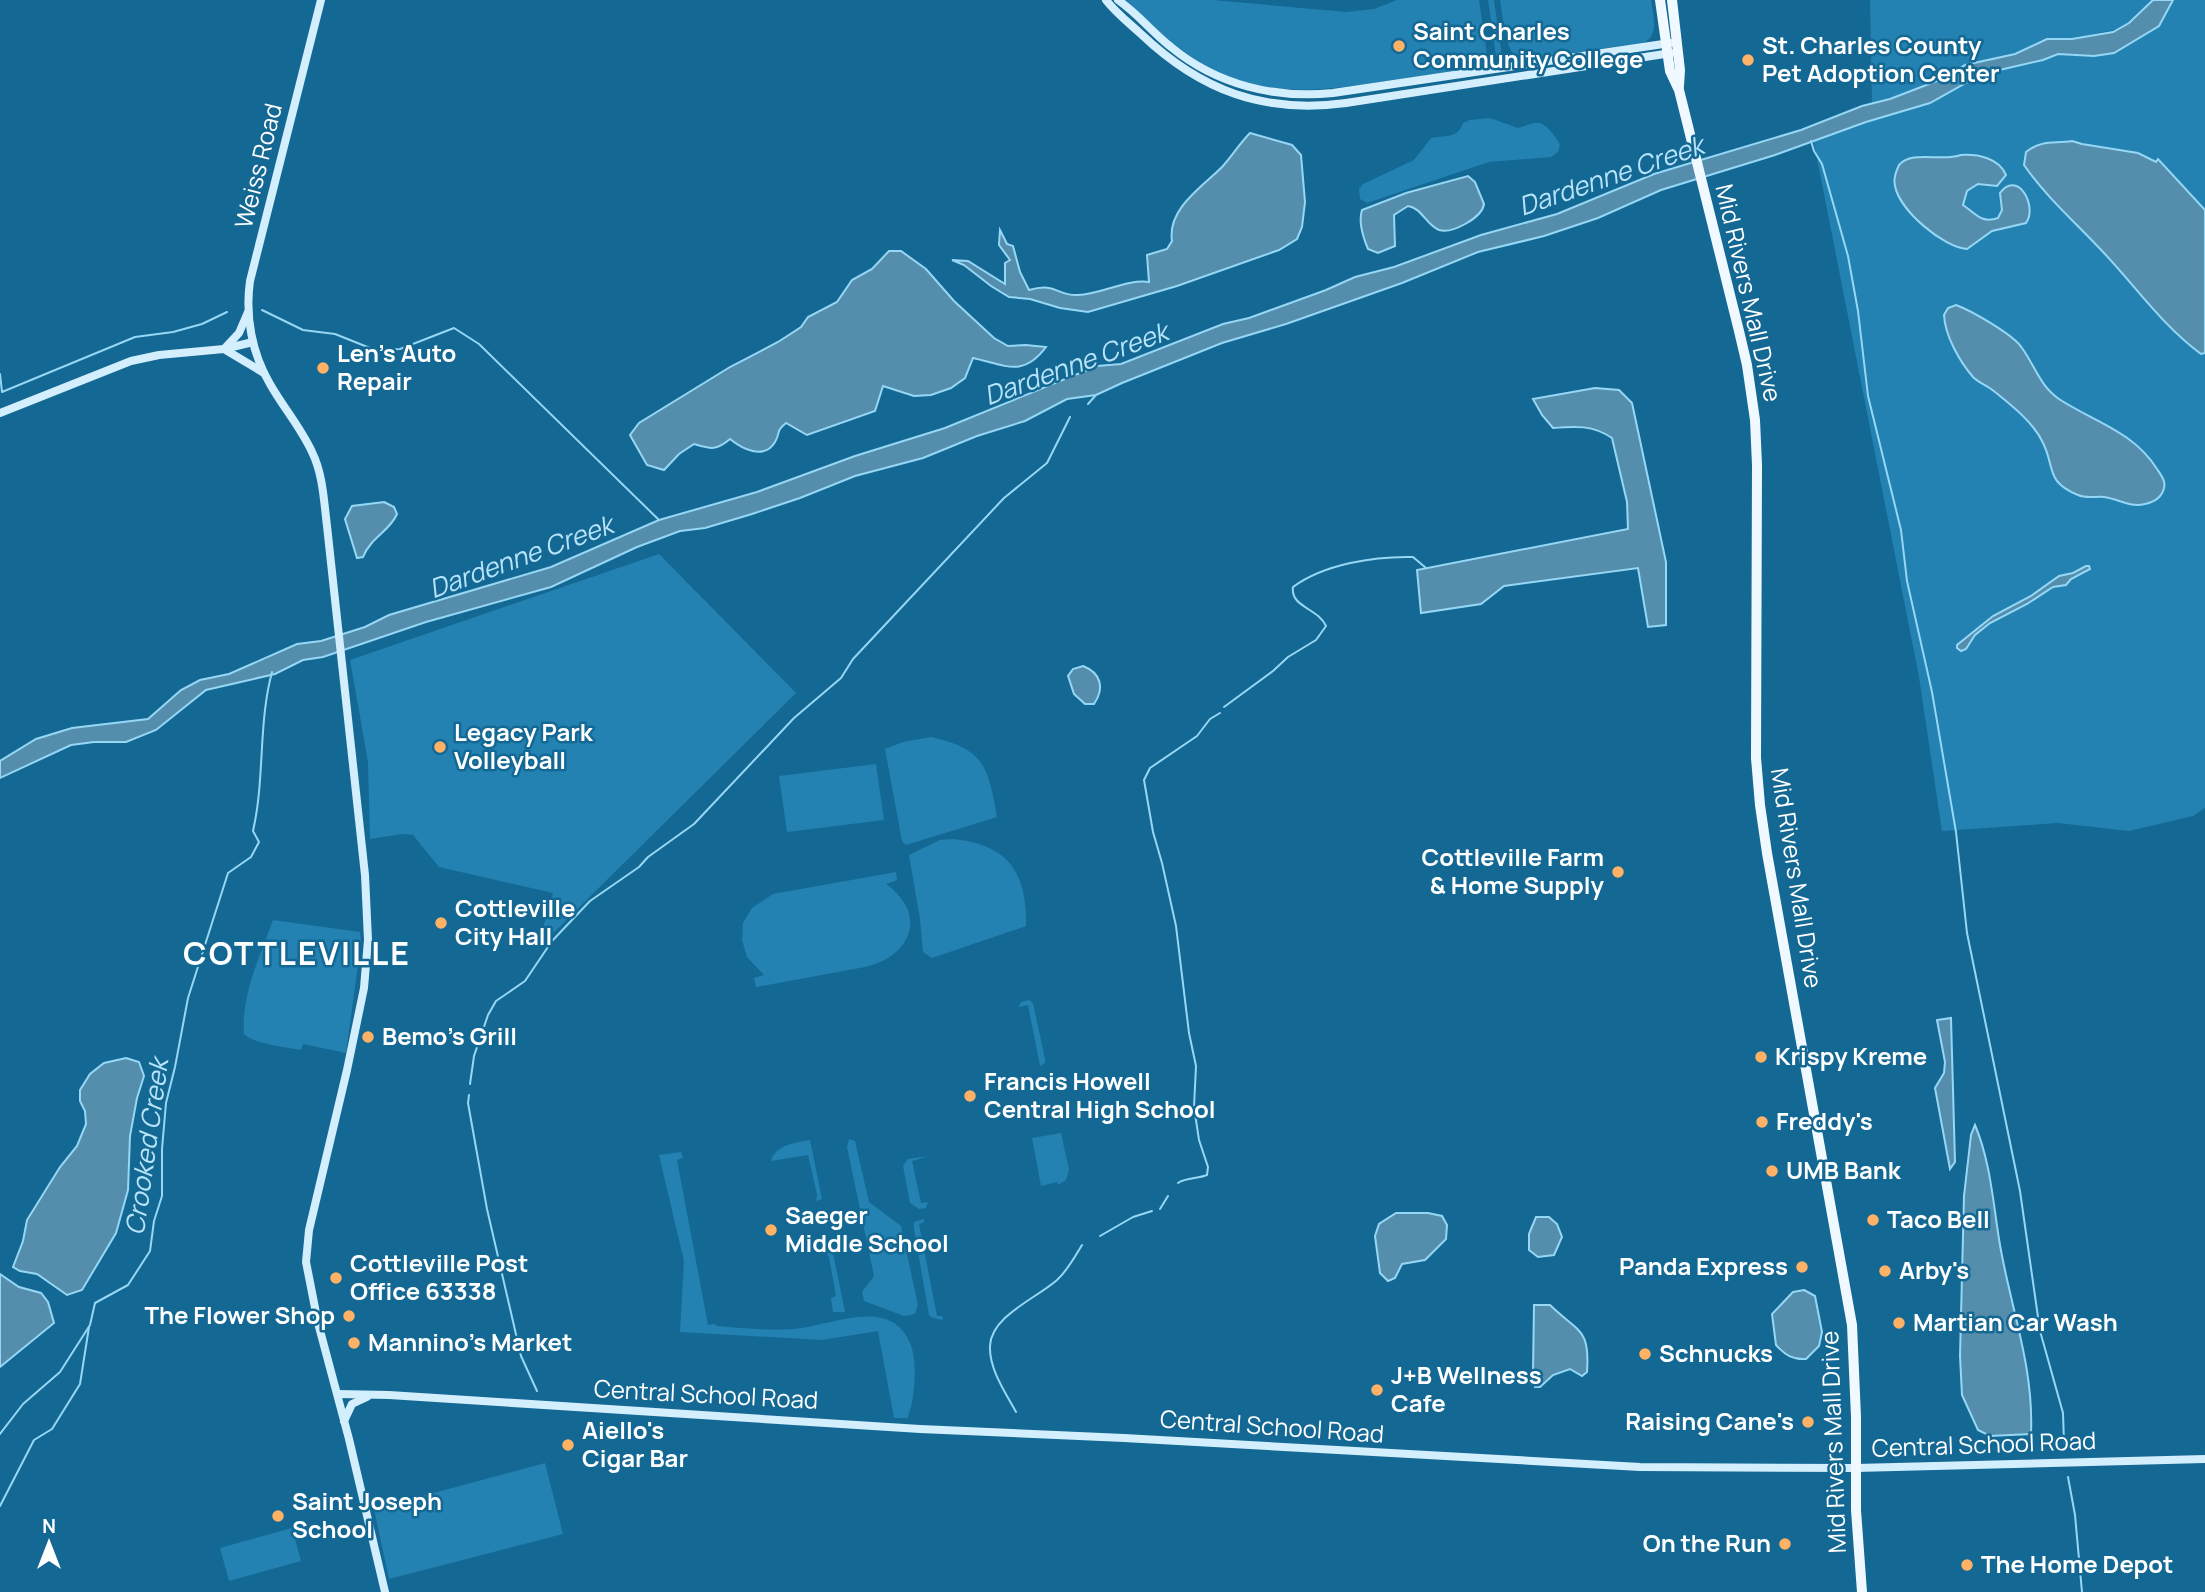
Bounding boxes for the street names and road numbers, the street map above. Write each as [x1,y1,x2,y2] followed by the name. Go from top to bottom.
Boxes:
[226,100,289,232] street label: Weiss Road
[1708,181,1791,405] street label: Mid Rivers Mall Drive
[1764,765,1831,990] street label: Mid Rivers Mall Drive
[1812,1330,1853,1554] street label: Mid Rivers Mall Drive
[593,1371,819,1416] street label: Central School Road
[1159,1401,1385,1450] street label: Central School Road
[1871,1423,2097,1464] street label: Central School Road

